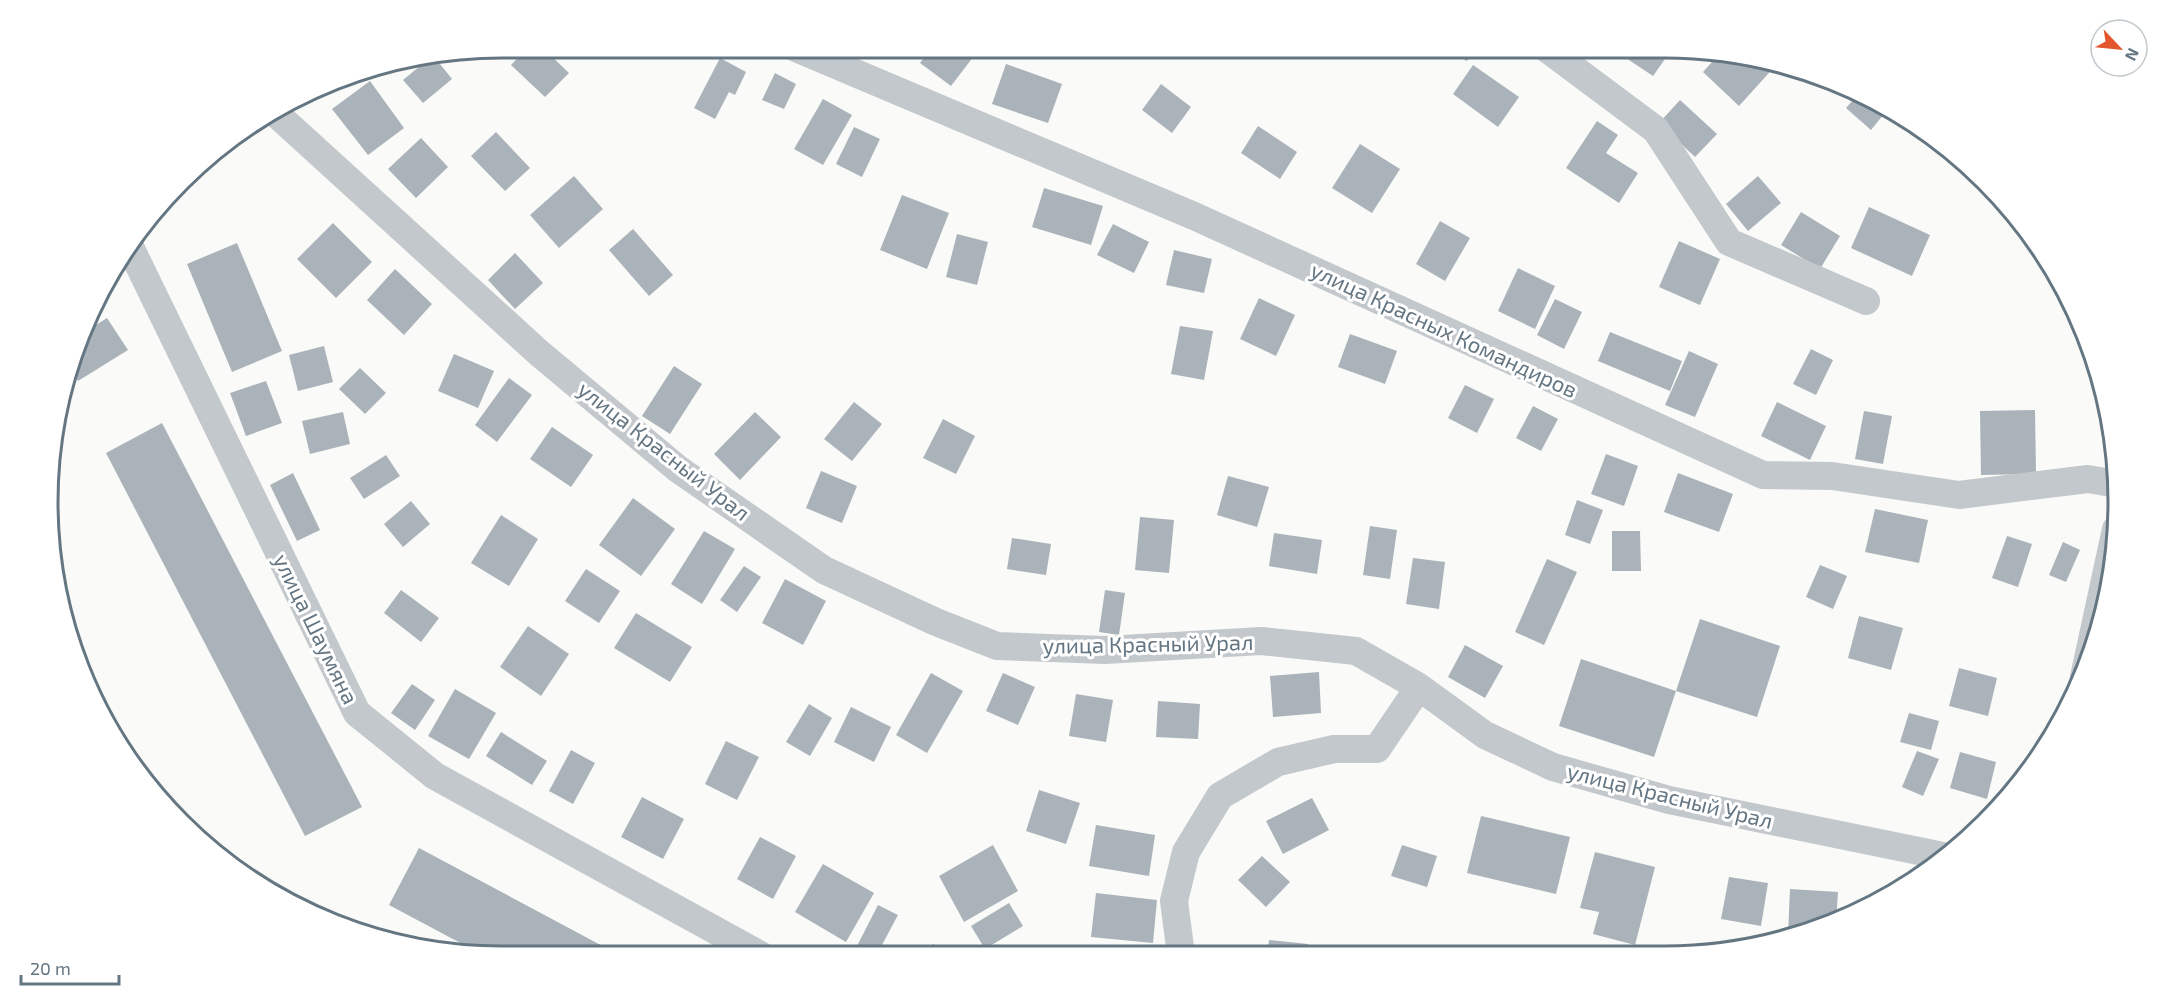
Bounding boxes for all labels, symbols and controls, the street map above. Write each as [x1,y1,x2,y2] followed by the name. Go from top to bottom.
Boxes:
[2089,18,2149,78] north arrow
[2122,45,2144,64] text: N
[1307,256,1582,403] street label: улица Красных Командиров
[573,375,756,526] street label: улица Красный Урал
[268,549,365,708] street label: улица Шаумяна
[1042,628,1254,659] street label: улица Красный Урал
[1565,757,1776,834] street label: улица Красный Урал
[21,948,118,986] scale bar
[30,957,71,979] text: 20 m

